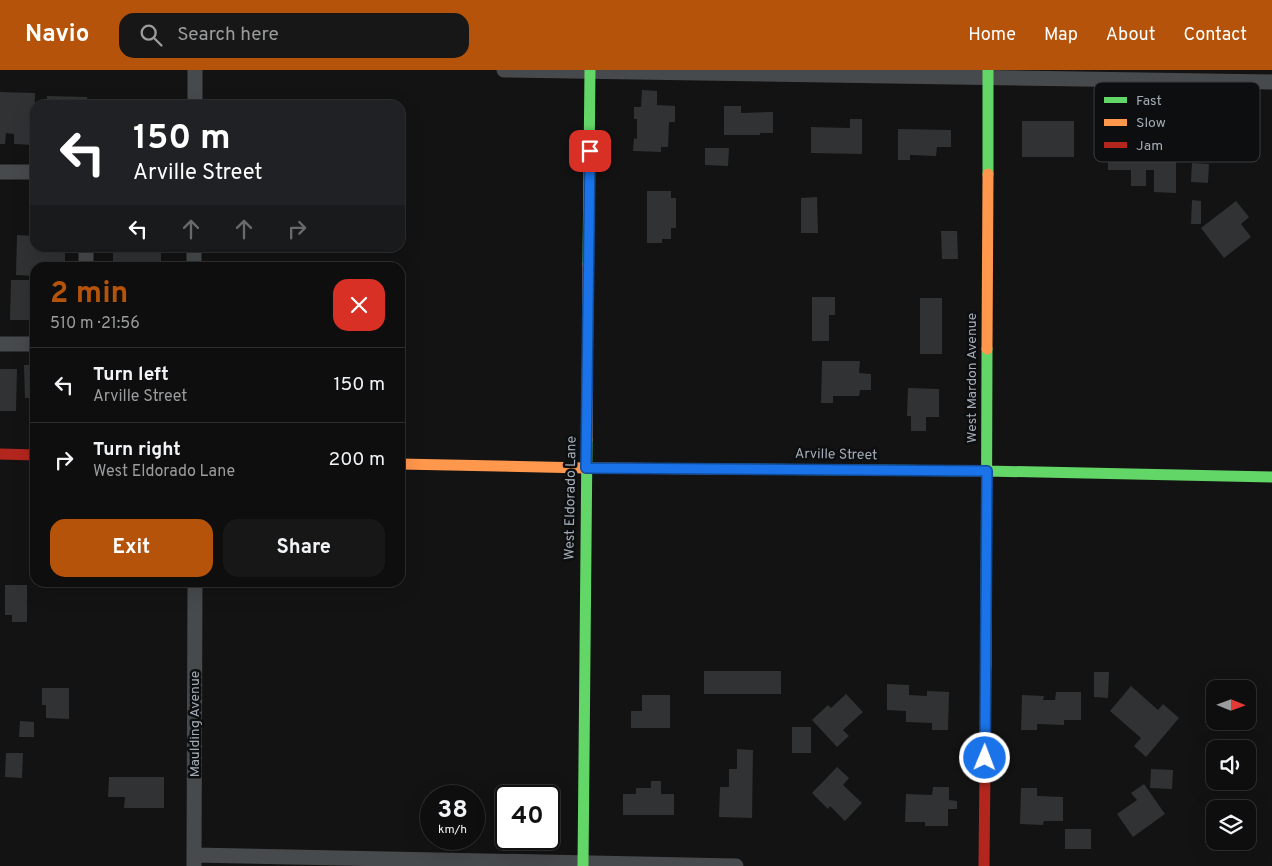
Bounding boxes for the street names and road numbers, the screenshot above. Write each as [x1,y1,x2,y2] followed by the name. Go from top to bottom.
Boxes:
[964,313,981,443] street label: West Mardon Avenue
[561,436,581,560] street label: West Eldorado Lane
[795,446,877,464] street label: Arville Street
[187,671,204,777] street label: Maulding Avenue

